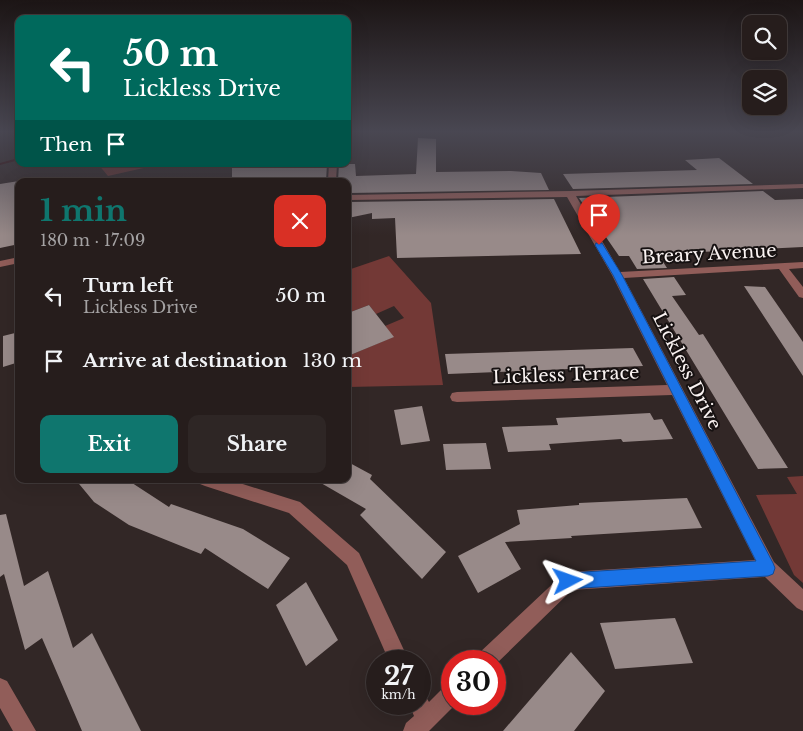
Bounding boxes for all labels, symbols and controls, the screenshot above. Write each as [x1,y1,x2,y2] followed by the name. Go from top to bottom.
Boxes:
[742,15,787,115] map controls
[742,15,787,60] button: search
[123,32,218,75] text: 50 m
[40,35,105,100] icon: left
[742,70,787,115] button: layers
[123,75,281,102] text: Lickless Drive
[102,130,130,158] icon: arrive
[40,133,92,156] text: Then
[40,192,127,229] text: 1 min
[578,194,620,245] pin
[274,195,326,247] button: close
[585,201,613,229] icon: arrive
[40,230,145,250] text: 180 m · 17:09
[641,239,777,269] street label: Breary Avenue
[83,274,174,297] text: Turn left
[40,282,68,310] icon: left
[276,284,326,307] text: 50 m
[83,297,198,317] text: Lickless Drive
[648,309,726,433] street label: Lickless Drive
[40,347,68,375] icon: arrive
[83,349,287,372] text: Arrive at destination
[302,349,362,372] text: 130 m
[492,361,640,389] street label: Lickless Terrace
[40,415,178,473] button: Exit
[188,415,326,473] button: Share
[541,554,593,606] position arrow
[441,650,506,715] speed limit sign: 30
[384,661,413,692] text: 27
[381,687,416,702] text: km/h

